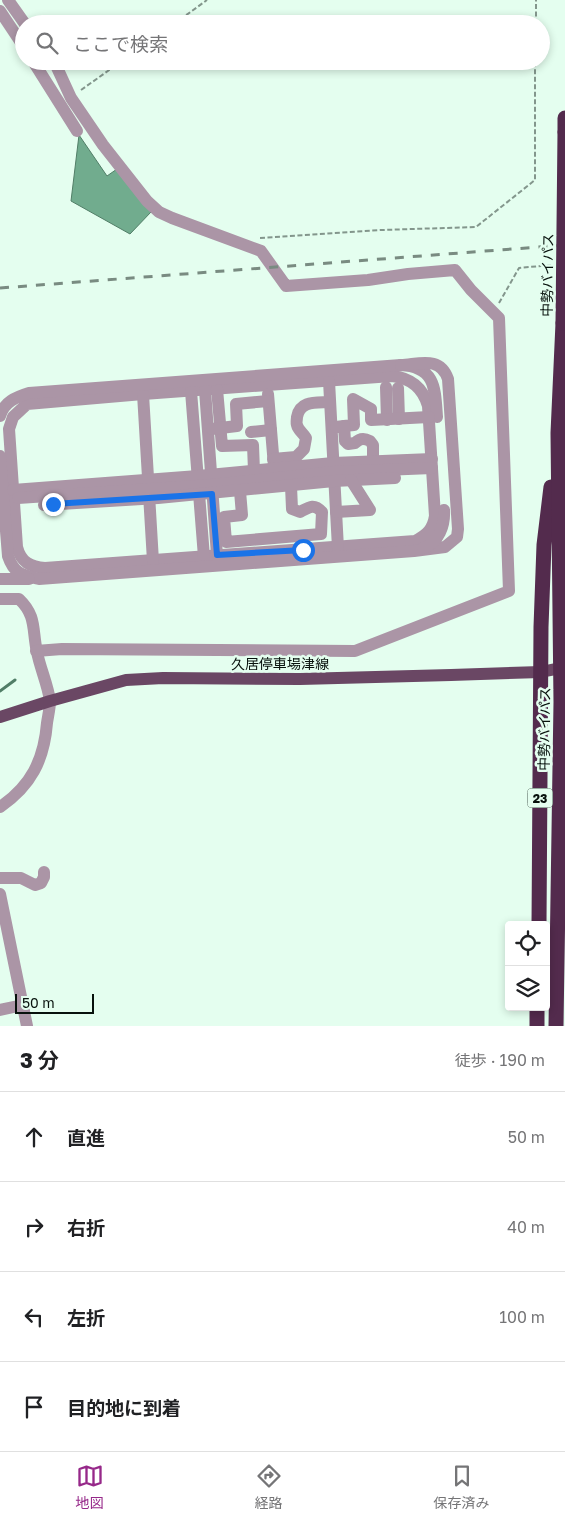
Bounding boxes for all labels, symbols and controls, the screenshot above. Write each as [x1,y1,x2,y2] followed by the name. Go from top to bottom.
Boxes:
[15,15,550,70] search box
[33,29,61,57] icon: search
[73,32,168,55] text: ここで検索
[538,233,556,317] street label: 中勢バイパス
[42,493,65,516] route end
[292,539,315,562] route start
[231,655,329,672] street label: 久居停車場津線
[535,687,553,771] street label: 中勢バイパス
[528,788,552,808] road number: 23
[505,921,550,1011] map controls
[505,921,550,966] button: locate
[505,966,550,1011] button: layers
[15,991,94,1014] scale bar
[22,994,55,1011] text: 50 m
[20,1047,59,1073] text: 3 分
[455,1050,545,1070] text: 徒歩 · 190 m
[20,1123,48,1151] icon: ahead
[67,1126,105,1149] text: 直進
[508,1127,545,1147] text: 50 m
[20,1213,48,1241] icon: right
[67,1216,105,1239] text: 右折
[507,1217,545,1237] text: 40 m
[20,1303,48,1331] icon: left
[67,1306,105,1329] text: 左折
[499,1307,545,1327] text: 100 m
[20,1393,48,1421] icon: arrive
[67,1396,181,1419] text: 目的地に到着
[76,1462,104,1512] tab: 地図
[255,1462,283,1512] tab: 経路
[434,1462,490,1512] tab: 保存済み

